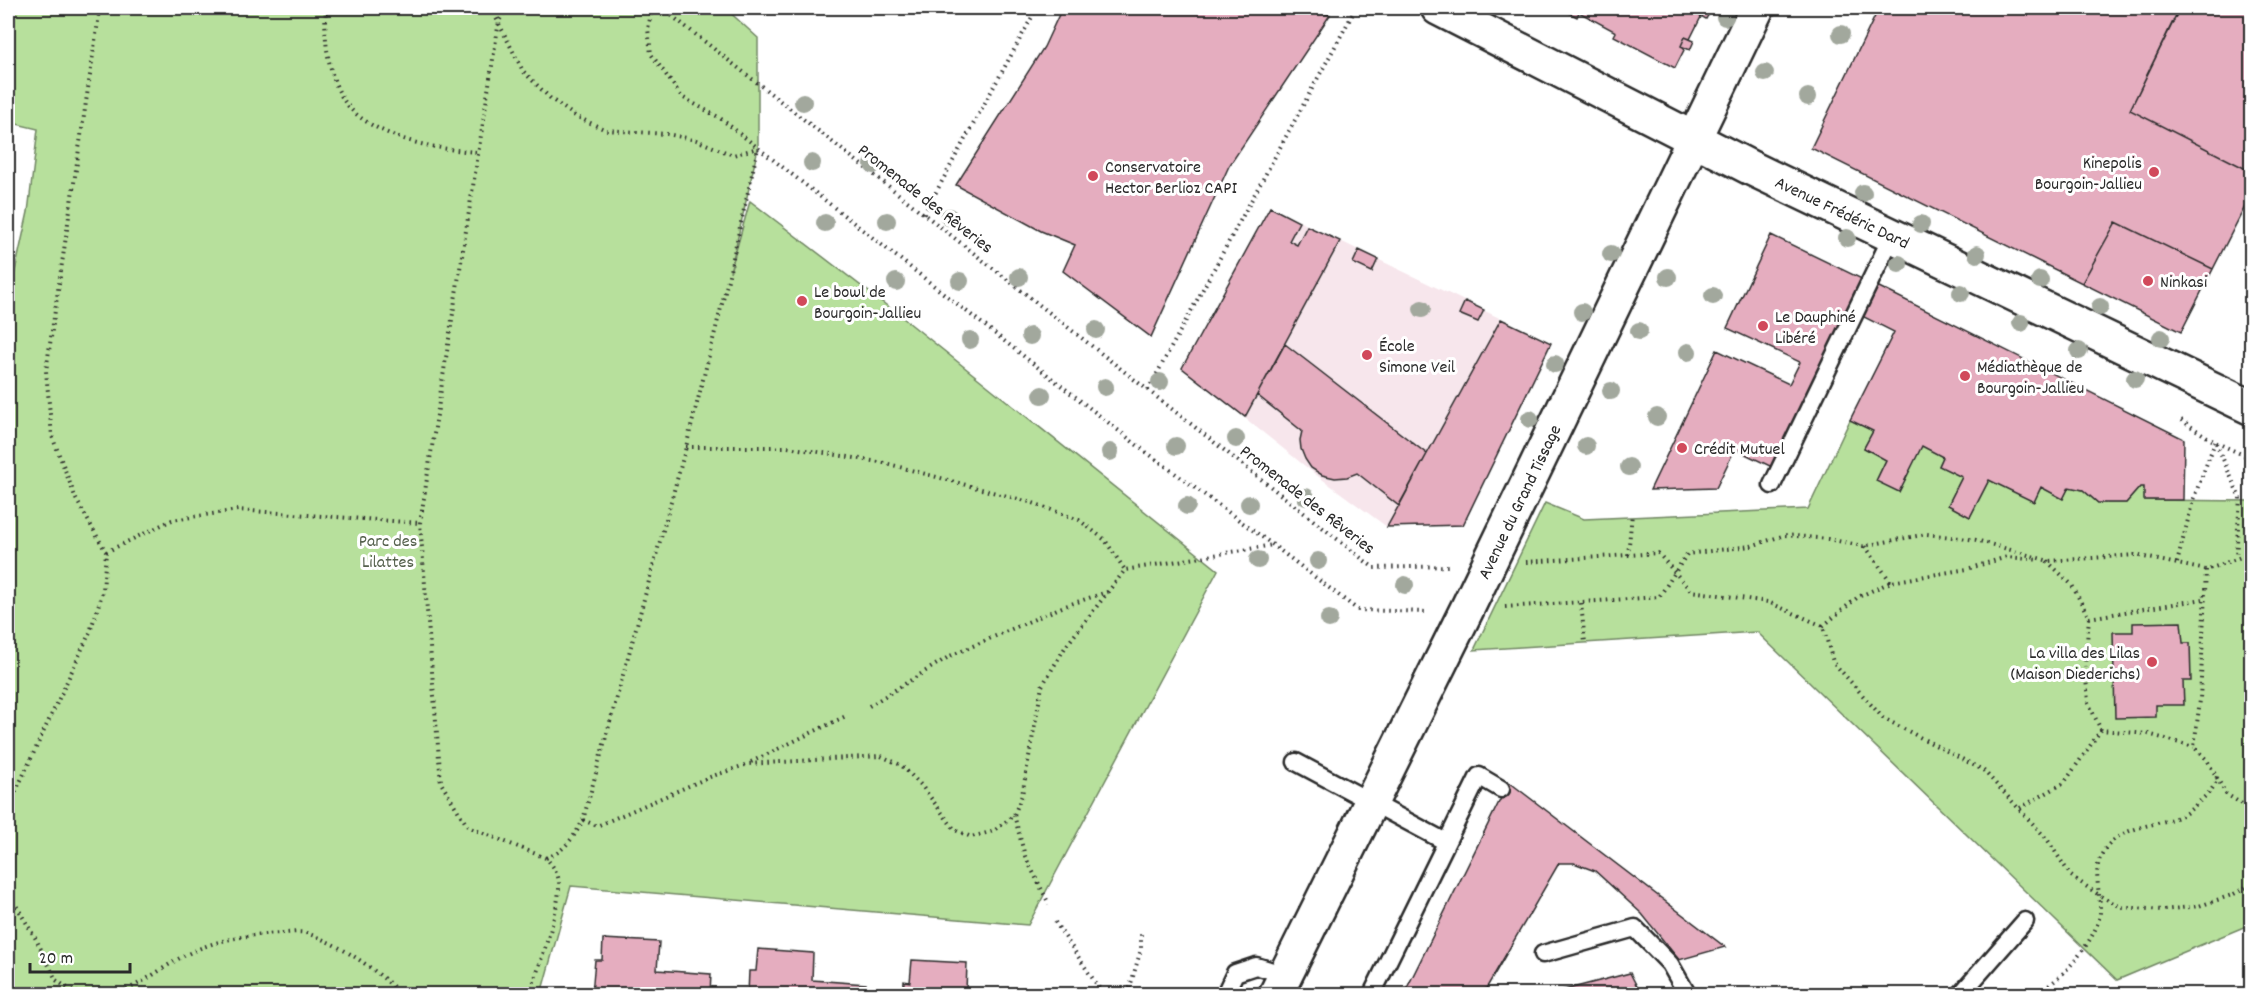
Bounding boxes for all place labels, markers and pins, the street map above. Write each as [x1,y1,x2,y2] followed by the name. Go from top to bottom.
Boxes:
[2035,152,2142,198] place label: Kinepolis Bourgoin-Jallieu
[1105,156,1237,202] place label: Conservatoire Hector Berlioz CAPI
[2147,165,2161,179] marker: Kinepolis Bourgoin-Jallieu
[1086,169,1100,183] marker: Conservatoire Hector Berlioz CAPI
[2160,271,2207,296] place label: Ninkasi
[2141,274,2155,288] marker: Ninkasi
[814,281,921,327] place label: Le bowl de Bourgoin-Jallieu
[795,294,809,308] marker: Le bowl de Bourgoin-Jallieu
[1775,306,1856,352] place label: Le Dauphiné Libéré
[1756,319,1770,333] marker: Le Dauphiné Libéré
[1379,335,1456,381] place label: École Simone Veil
[1360,348,1374,362] marker: École Simone Veil
[1977,356,2084,402] place label: Médiathèque de Bourgoin-Jallieu
[1958,369,1972,383] marker: Médiathèque de Bourgoin-Jallieu
[1694,438,1785,463] place label: Crédit Mutuel
[1675,441,1689,455] marker: Crédit Mutuel
[2011,642,2140,688] place label: La villa des Lilas (Maison Diederichs)
[2145,655,2159,669] marker: La villa des Lilas (Maison Diederichs)

